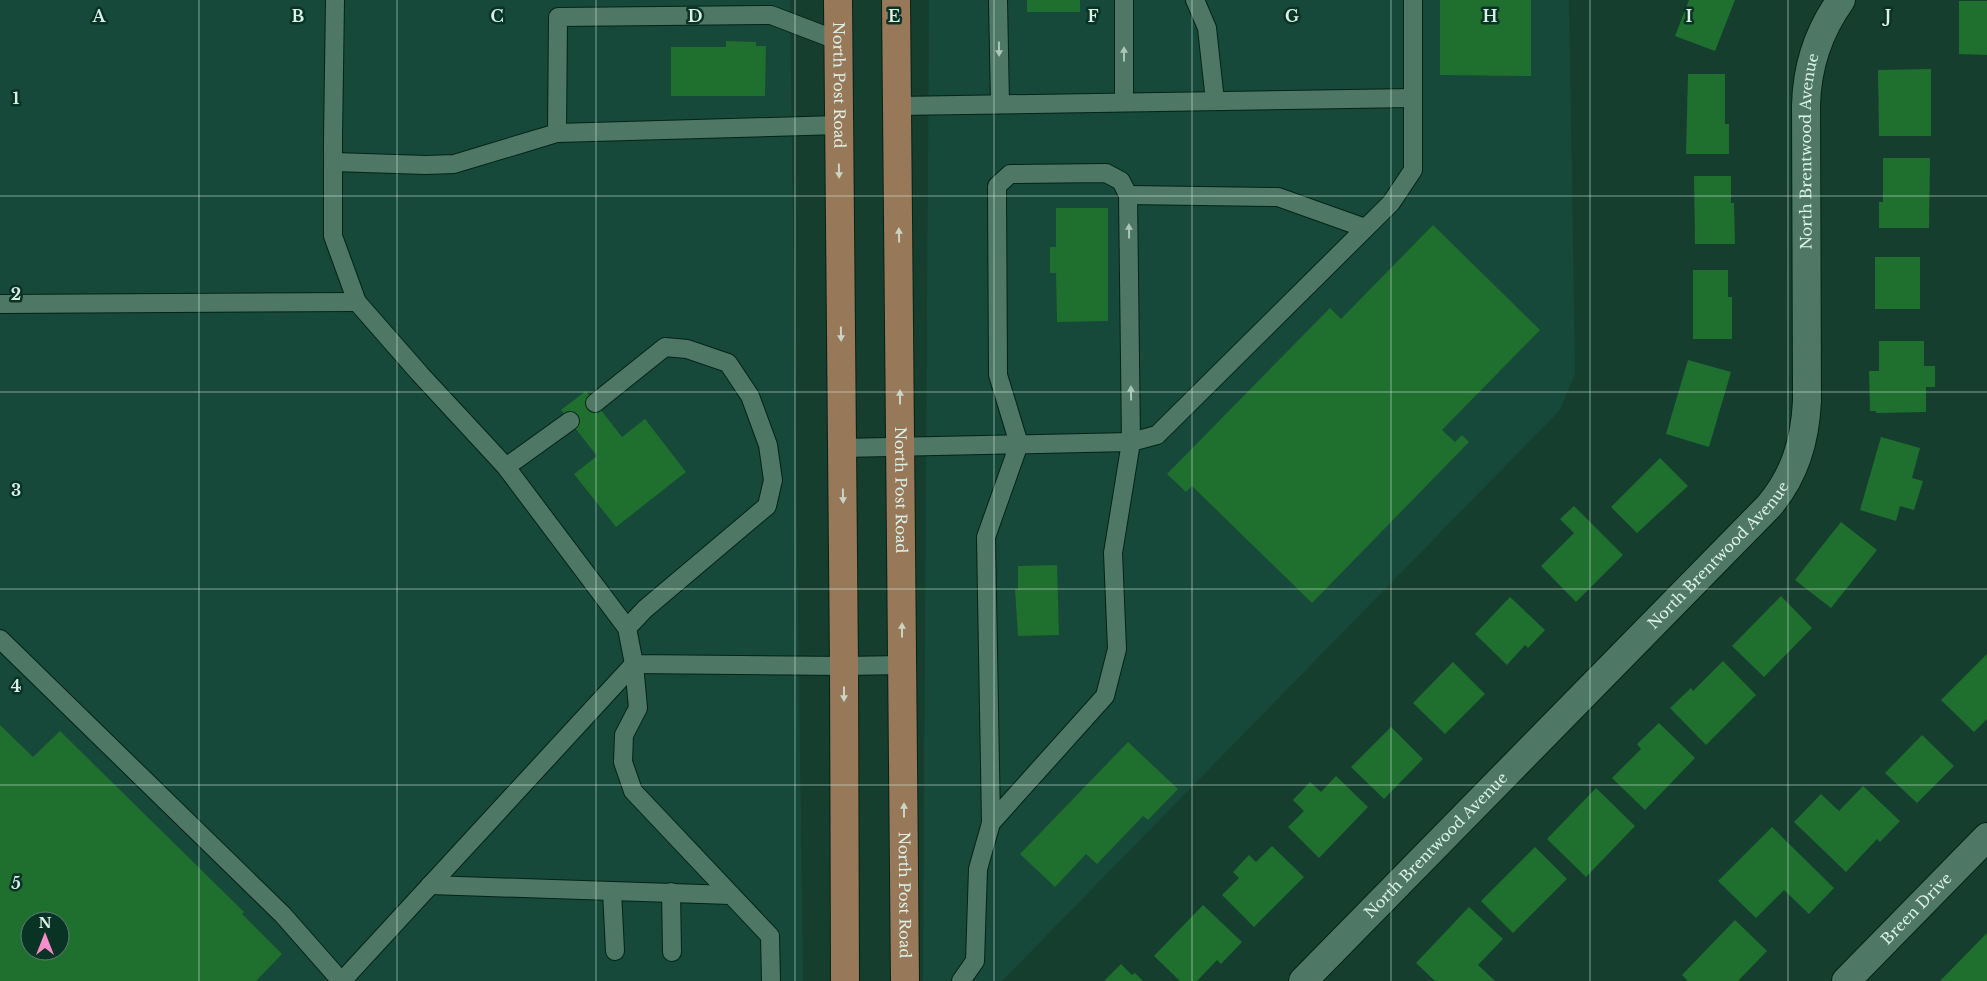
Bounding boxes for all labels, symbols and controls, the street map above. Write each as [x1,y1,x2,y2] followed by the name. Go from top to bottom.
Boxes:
[92,6,107,26] text: A
[292,6,305,26] text: B
[490,6,504,26] text: C
[688,6,702,26] text: D
[888,6,900,26] text: E
[1087,6,1099,26] text: F
[1285,6,1299,26] text: G
[1482,6,1498,26] text: H
[1686,6,1693,26] text: I
[1882,6,1891,26] text: J
[829,22,849,148] street label: North Post Road
[995,41,1003,57] one-way arrow
[1120,45,1128,61] one-way arrow
[1796,51,1823,250] street label: North Brentwood Avenue
[13,88,20,108] text: 1
[836,163,844,179] one-way arrow
[1125,223,1133,239] one-way arrow
[895,227,903,243] one-way arrow
[11,284,21,304] text: 2
[837,326,845,342] one-way arrow
[1126,385,1134,401] one-way arrow
[896,389,904,405] one-way arrow
[891,427,911,553] street label: North Post Road
[1644,478,1793,633] street label: North Brentwood Avenue
[11,480,21,500] text: 3
[839,488,847,504] one-way arrow
[898,622,906,638] one-way arrow
[11,676,21,696] text: 4
[840,686,848,702] one-way arrow
[1360,768,1511,922] street label: North Brentwood Avenue
[900,802,908,818] one-way arrow
[895,831,915,958] street label: North Post Road
[1877,869,1956,948] street label: Breen Drive
[11,873,21,893] text: 5
[20,911,70,961] north arrow
[38,914,52,932] text: N

